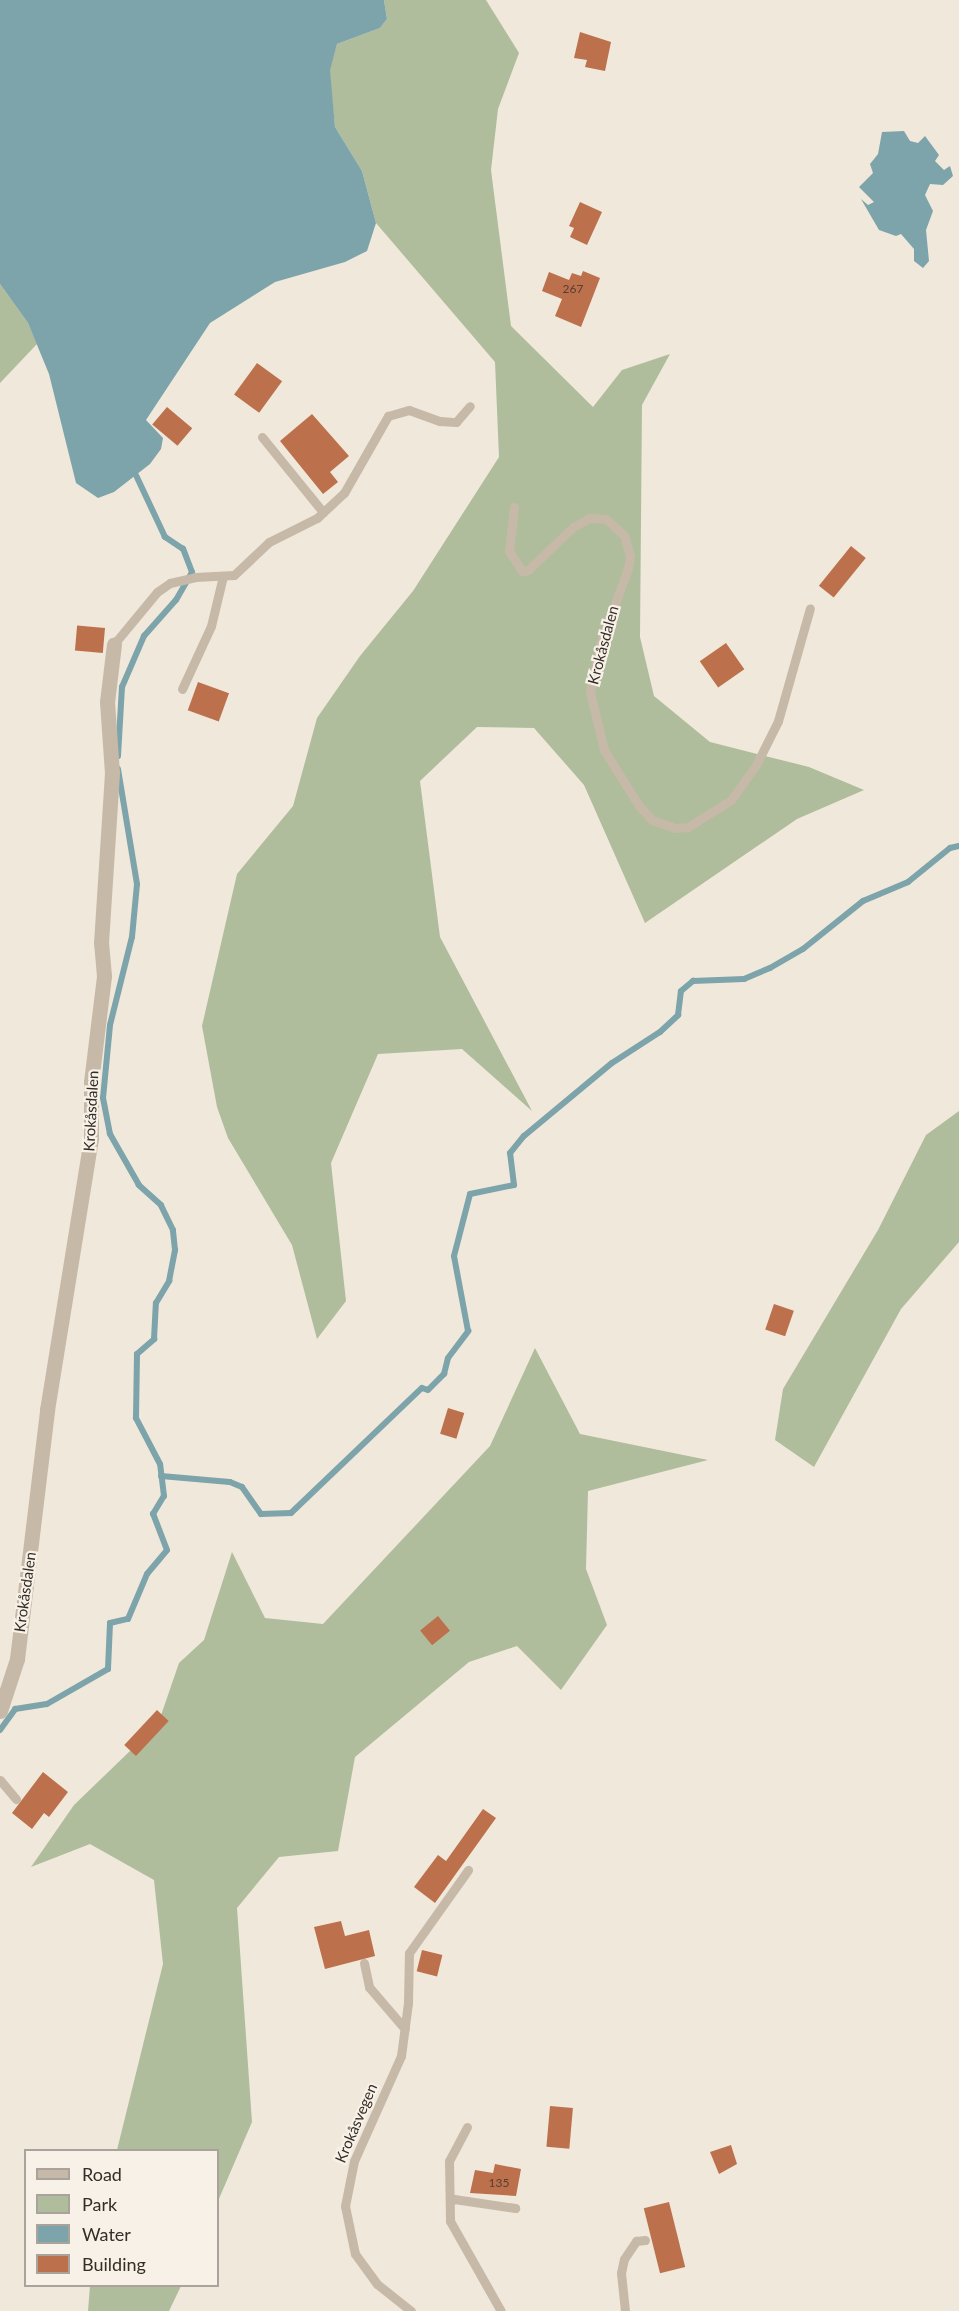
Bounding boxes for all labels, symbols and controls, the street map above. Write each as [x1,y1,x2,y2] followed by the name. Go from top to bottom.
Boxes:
[563,282,583,296] house number: 267
[584,604,622,686] street label: Krokåsdalen
[80,1070,102,1152] street label: Krokåsdalen
[10,1551,40,1633] street label: Krokåsdalen
[331,2081,381,2165] street label: Krokåsvegen
[24,2149,219,2287] legend
[82,2163,122,2185] text: Road
[489,2176,509,2190] house number: 135
[82,2193,117,2215] text: Park
[82,2223,131,2245] text: Water
[82,2253,146,2275] text: Building

